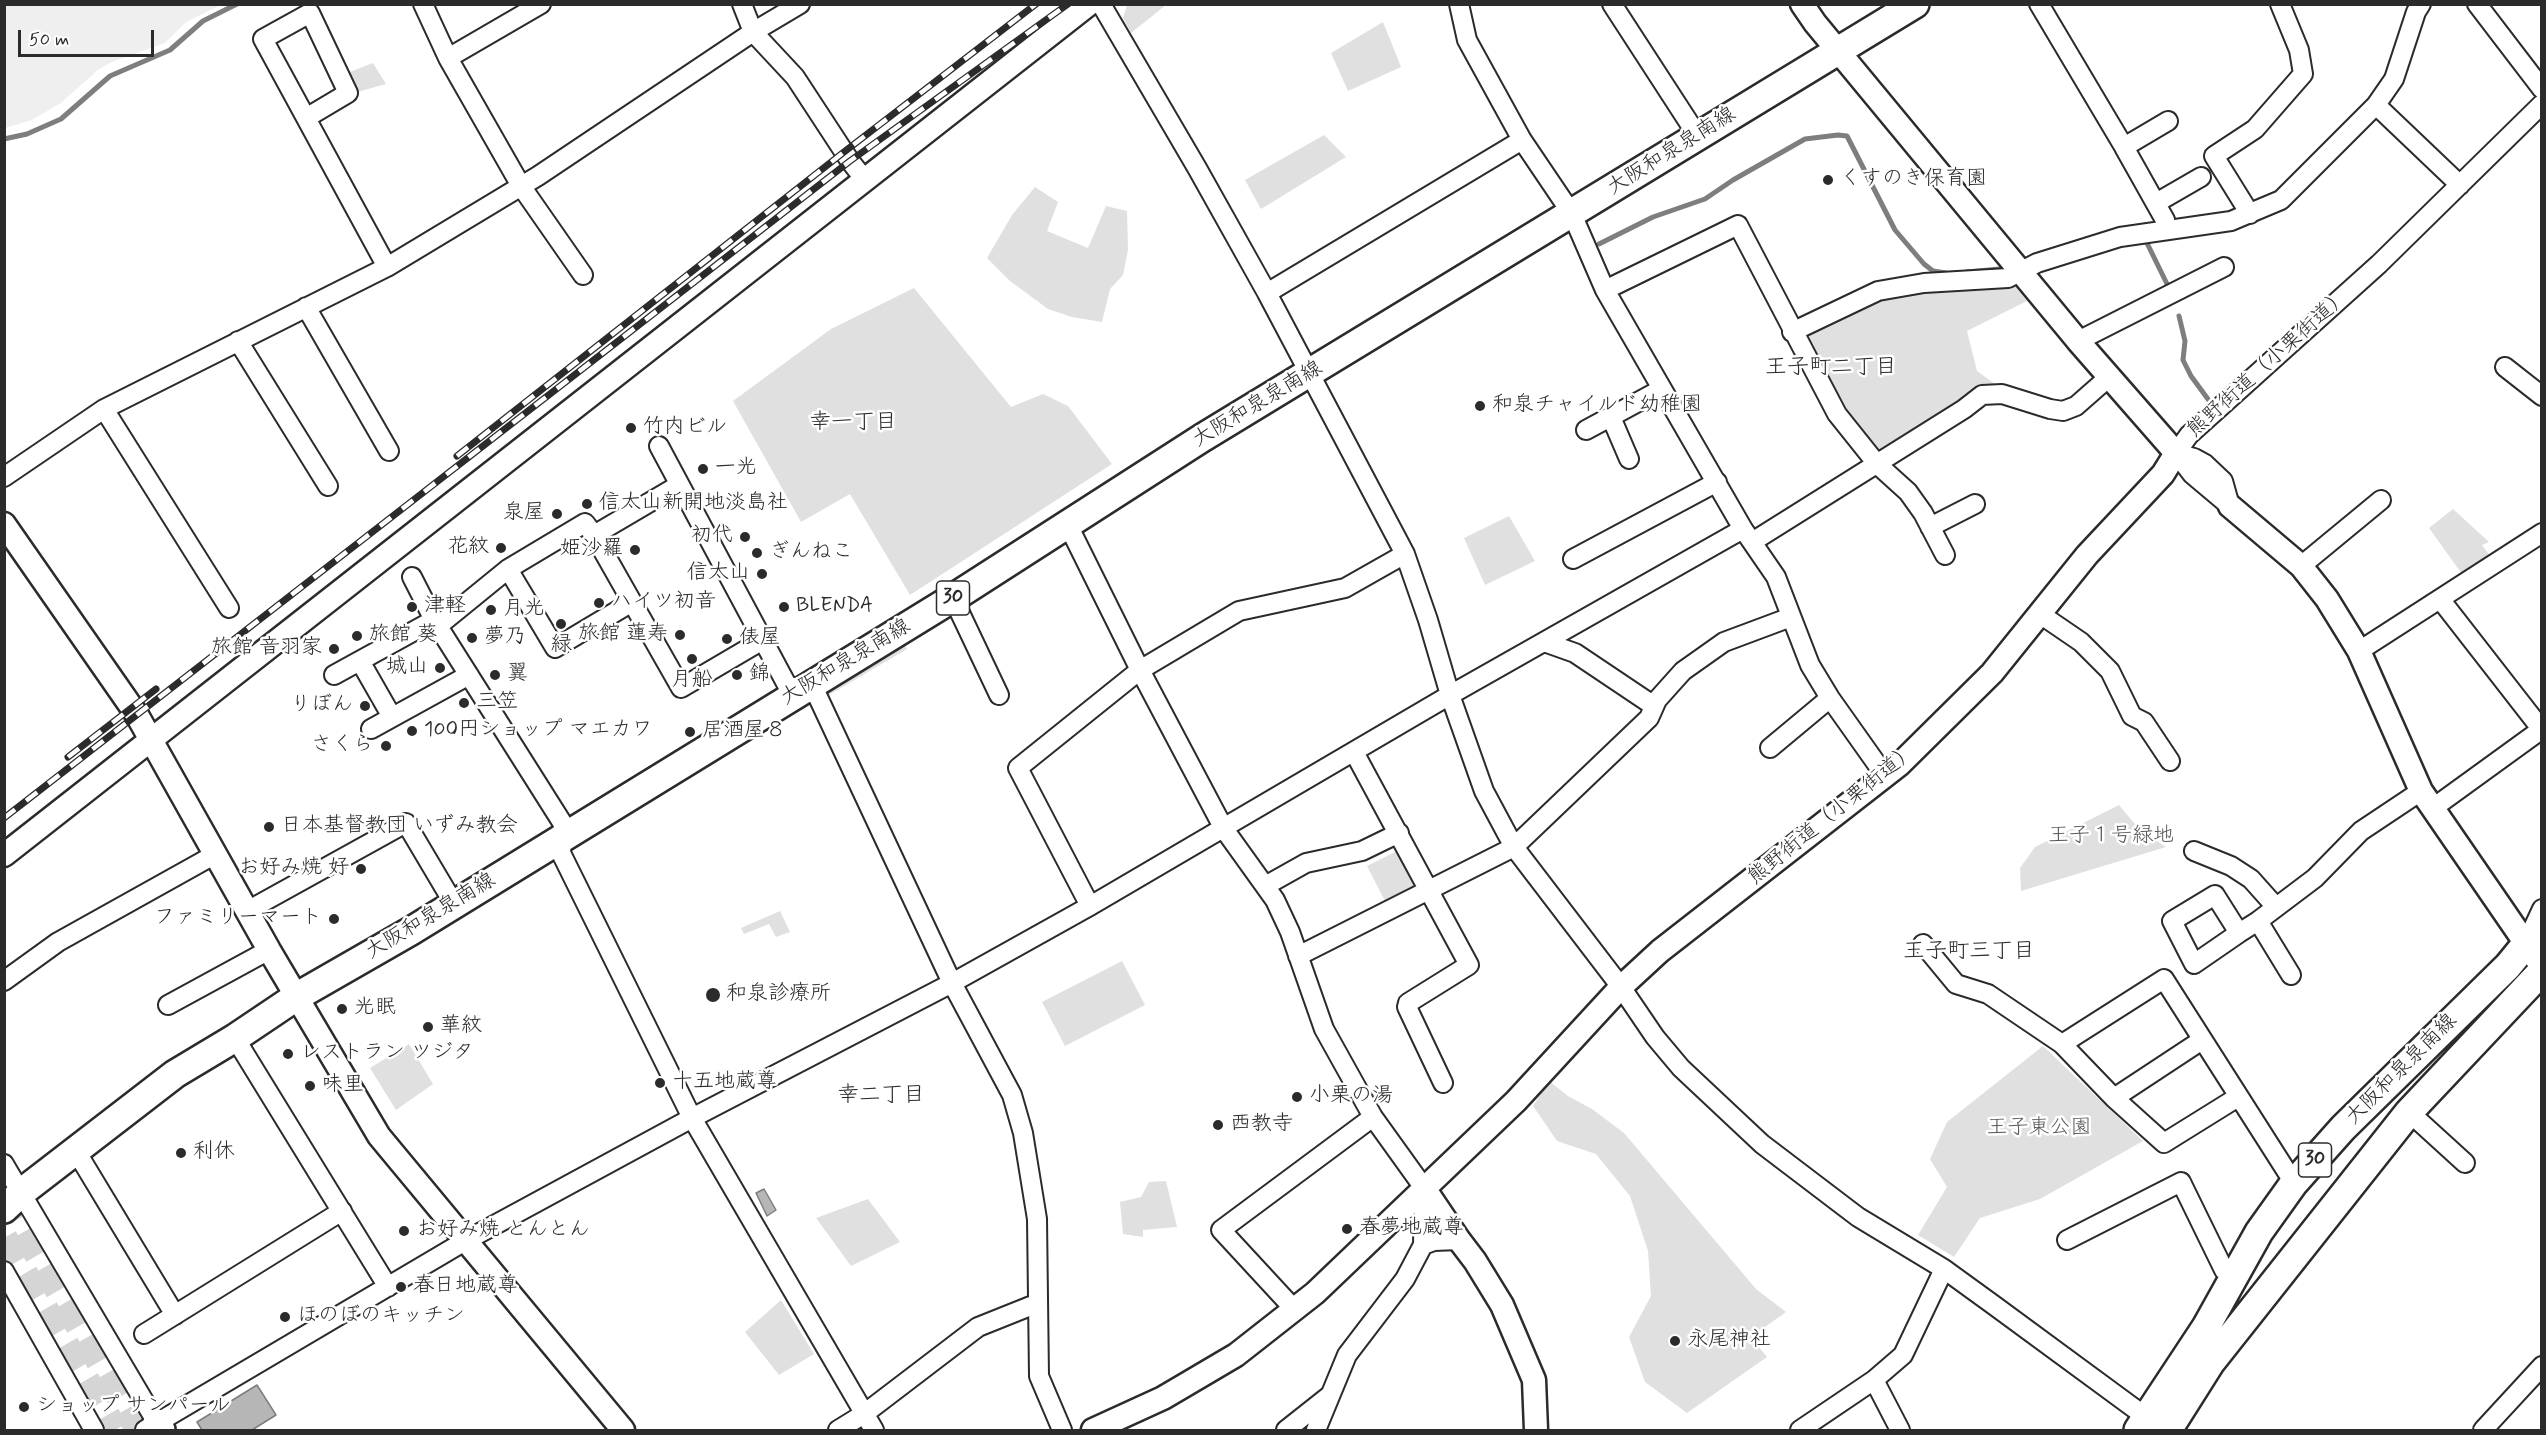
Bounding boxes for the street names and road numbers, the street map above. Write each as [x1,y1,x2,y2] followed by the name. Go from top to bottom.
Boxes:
[1603,102,1741,202] street label: 大阪和泉泉南線
[2183,284,2355,444] street label: 熊野街道（小栗街道）
[1189,356,1327,454] street label: 大阪和泉泉南線
[936,581,970,615] road number: 30
[777,614,915,712] street label: 大阪和泉泉南線
[1743,739,1923,891] street label: 熊野街道（小栗街道）
[362,868,500,966] street label: 大阪和泉泉南線
[2341,1009,2463,1131] street label: 大阪和泉泉南線
[2298,1143,2332,1177] road number: 30

